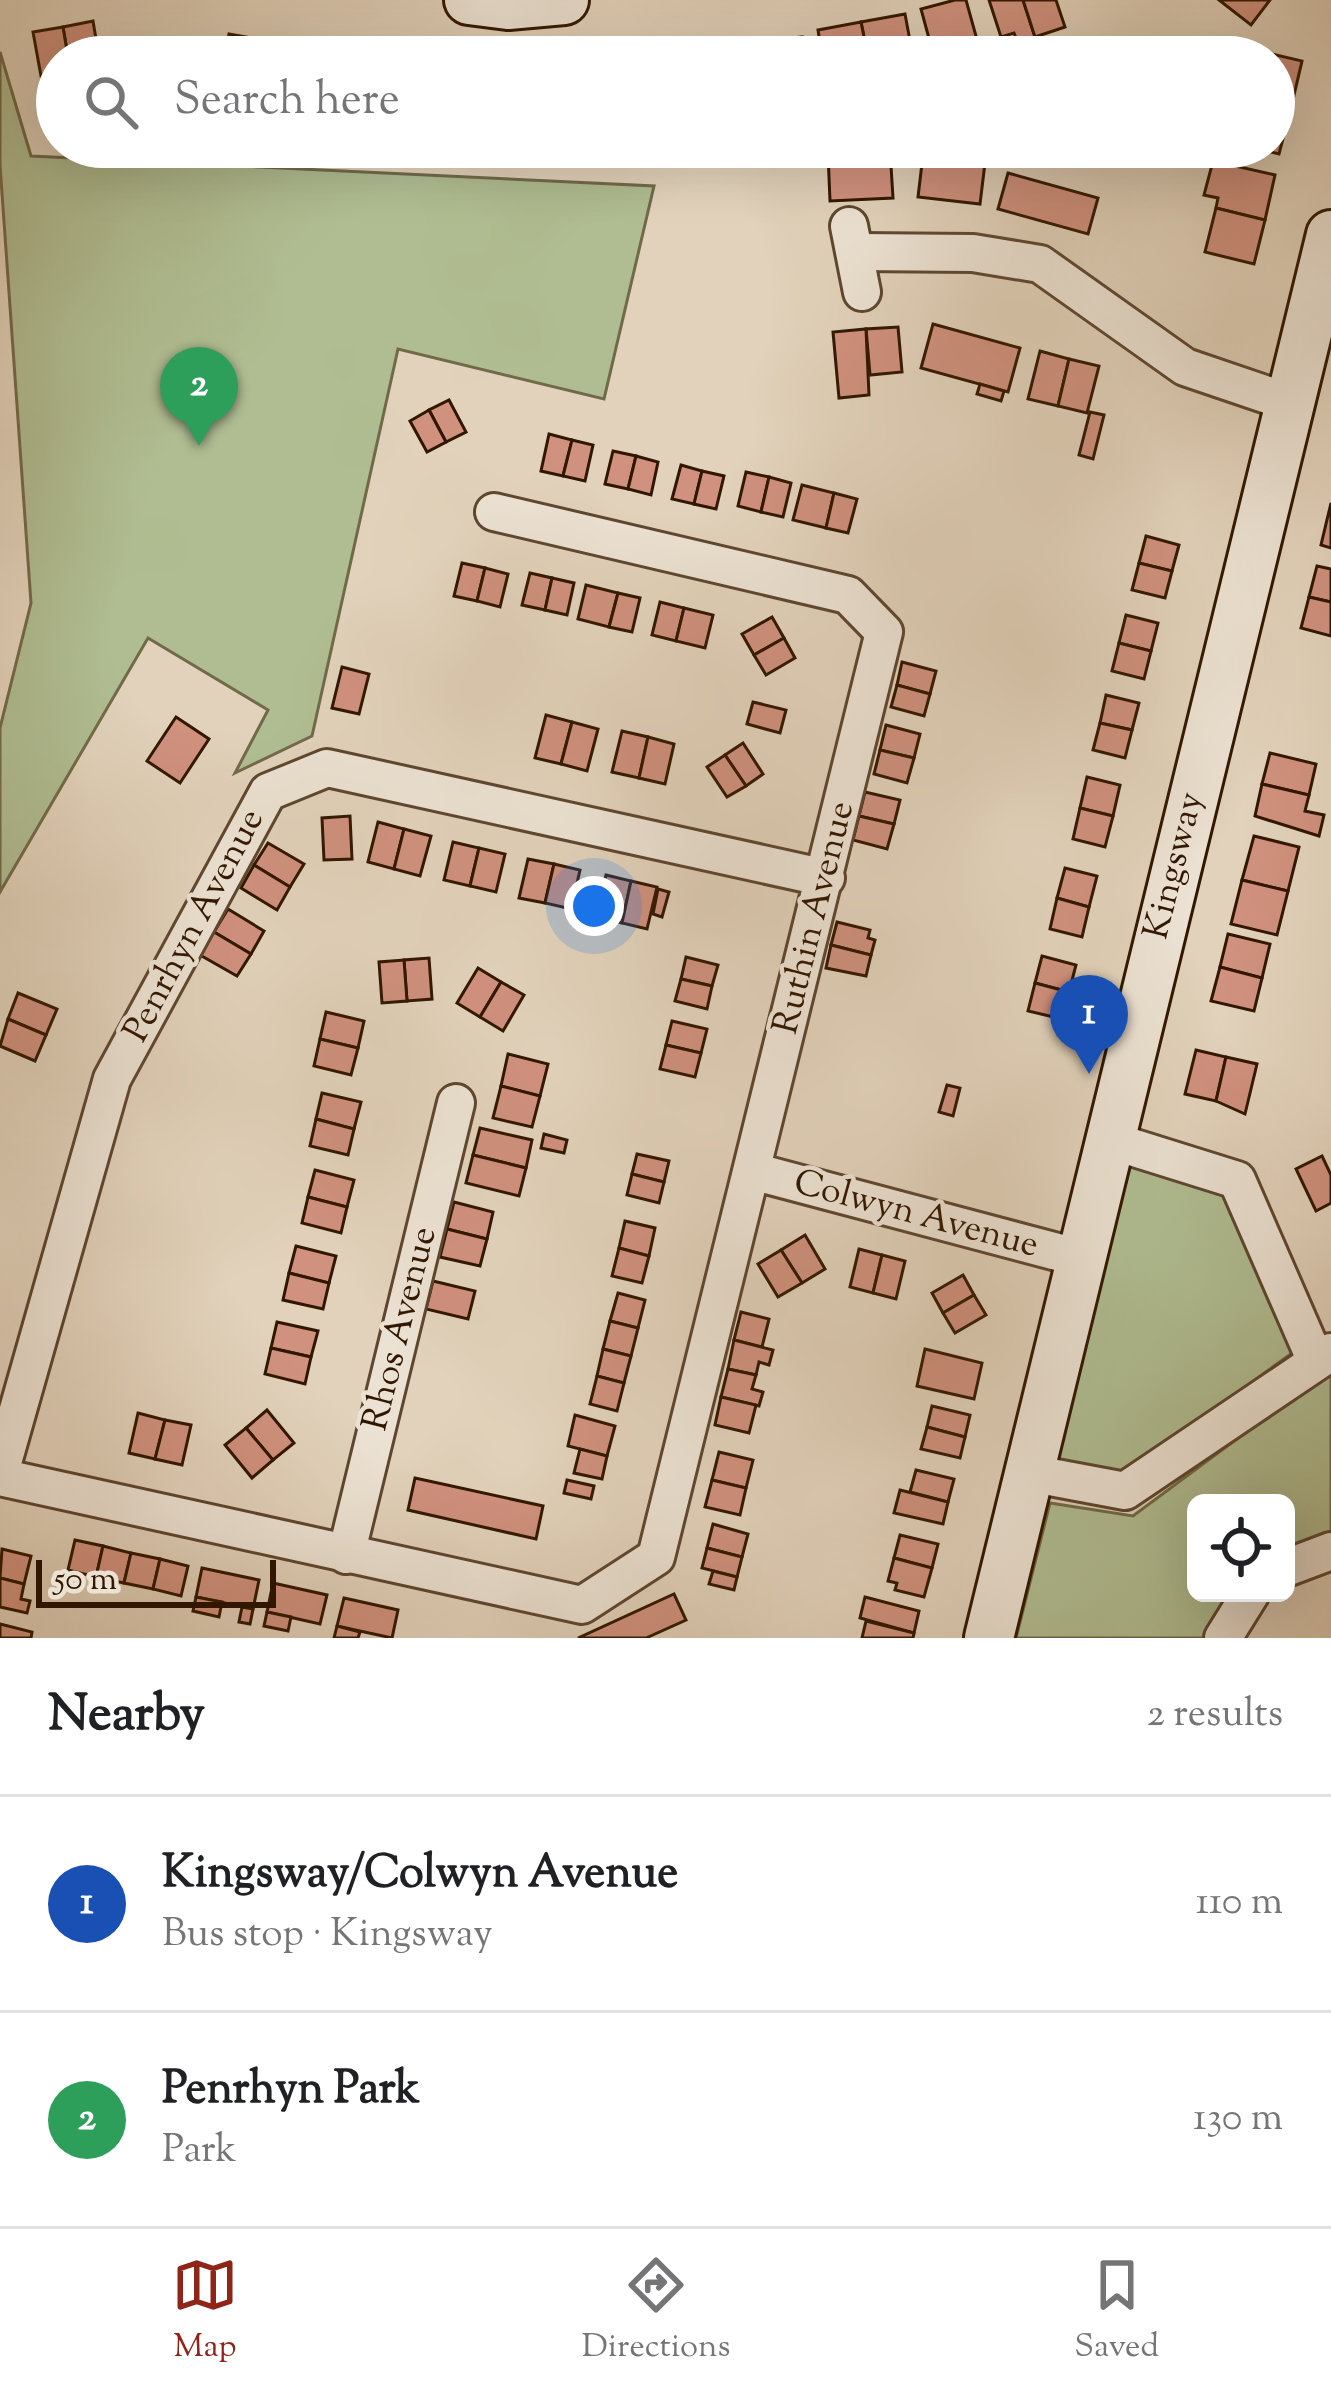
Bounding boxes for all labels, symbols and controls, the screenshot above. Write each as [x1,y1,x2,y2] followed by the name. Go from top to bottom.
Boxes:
[36,36,1295,168] search box
[78,69,144,135] icon: search
[174,70,400,135] text: Search here
[160,347,238,446] pin: 2
[1132,787,1218,945] street label: Kingsway
[761,796,869,1040] street label: Ruthin Avenue
[112,800,278,1052] street label: Penrhyn Avenue
[564,876,624,936] your location
[1050,975,1128,1074] pin: 1
[788,1157,1044,1273] street label: Colwyn Avenue
[351,1222,451,1436] street label: Rhos Avenue
[1187,1494,1295,1602] map controls
[1187,1494,1295,1602] button: locate
[36,1554,276,1607] scale bar
[54,1557,117,1605] text: 50 m
[48,1680,205,1753] text: Nearby
[1147,1688,1283,1744] text: 2 results
[162,1843,678,1908] text: Kingsway/Colwyn Avenue
[80,1876,94,1932] text: 1
[1196,1876,1283,1932] text: 110 m
[162,1908,493,1964] text: Bus stop · Kingsway
[162,2059,420,2124] text: Penrhyn Park
[78,2092,96,2148] text: 2
[1193,2092,1283,2148] text: 130 m
[162,2124,237,2180] text: Park
[172,2252,238,2372] tab: Map
[582,2252,731,2372] tab: Directions
[1074,2252,1159,2372] tab: Saved

